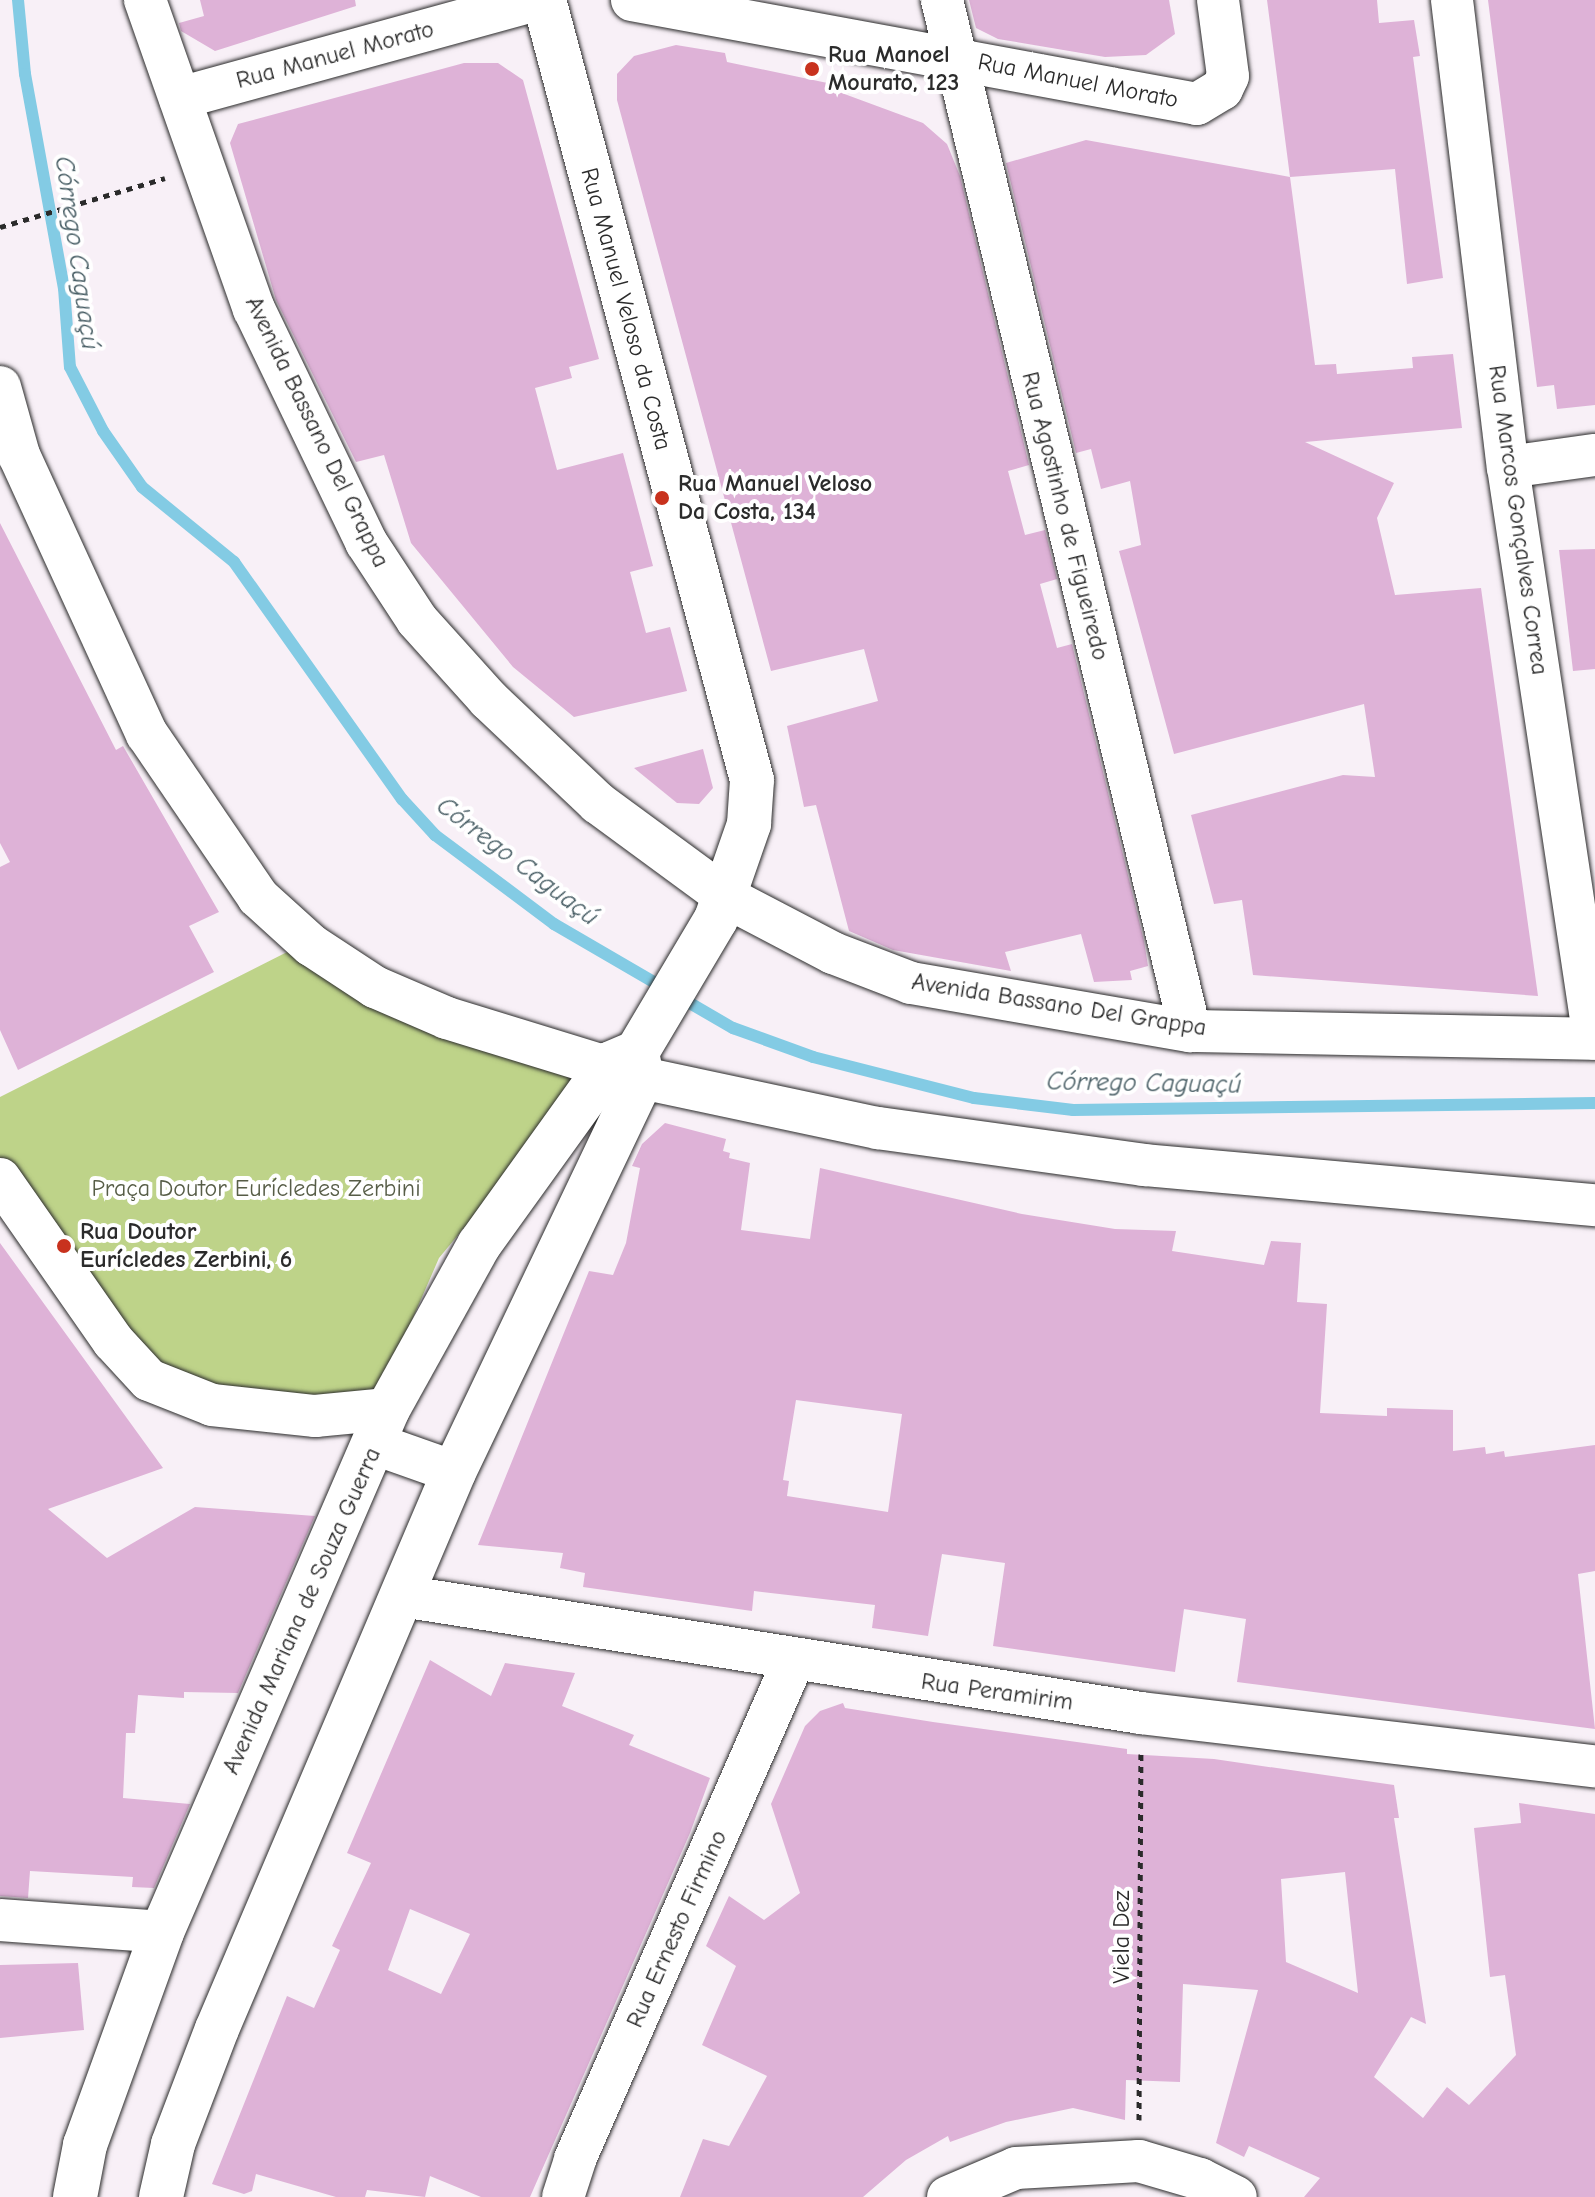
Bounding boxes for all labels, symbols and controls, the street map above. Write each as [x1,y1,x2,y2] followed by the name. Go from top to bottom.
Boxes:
[233,15,437,95] street label: Rua Manuel Morato
[828,41,959,97] place label: Rua Manoel Mourato, 123
[975,47,1181,115] street label: Rua Manuel Morato
[803,60,821,78] marker: Rua Manoel Mourato, 123
[47,154,105,352] water label: Córrego Caguaçú
[574,165,678,453] street label: Rua Manuel Veloso da Costa
[239,292,395,572] street label: Avenida Bassano Del Grappa
[1482,363,1554,677] street label: Rua Marcos Gonçalves Correa
[1015,369,1115,663] street label: Rua Agostinho de Figueiredo
[678,470,872,526] place label: Rua Manuel Veloso Da Costa, 134
[653,489,671,507] marker: Rua Manuel Veloso Da Costa, 134
[430,791,604,933] water label: Córrego Caguaçú
[910,967,1208,1043] street label: Avenida Bassano Del Grappa
[1046,1067,1242,1101] water label: Córrego Caguaçú
[91,1175,421,1203] park label: Praça Doutor Eurícledes Zerbini
[80,1218,292,1274] place label: Rua Doutor Eurícledes Zerbini, 6
[55,1237,73,1255] marker: Rua Doutor Eurícledes Zerbini, 6
[217,1443,387,1779] street label: Avenida Mariana de Souza Guerra
[919,1667,1075,1717] street label: Rua Peramirim
[620,1826,734,2032] street label: Rua Ernesto Firmino
[1108,1890,1136,1984] street label: Viela Dez

